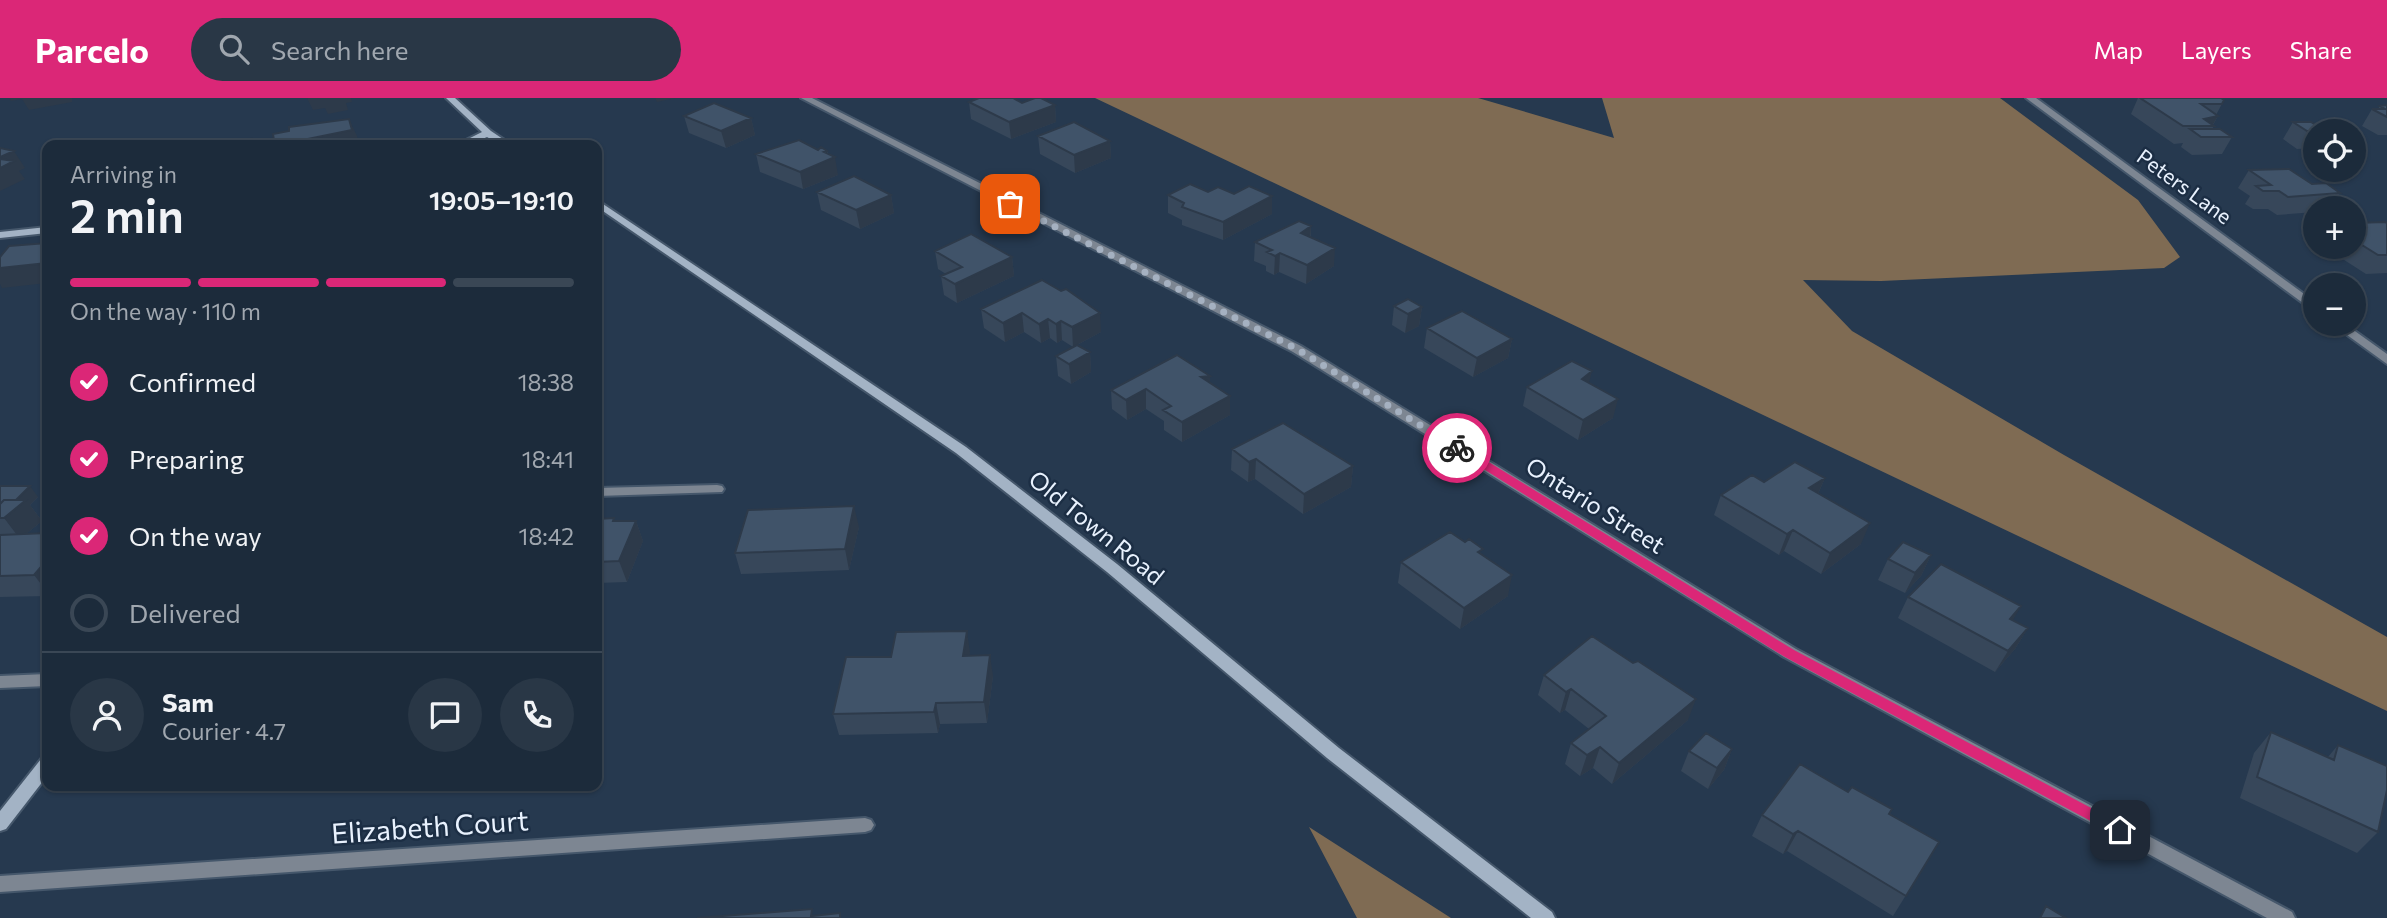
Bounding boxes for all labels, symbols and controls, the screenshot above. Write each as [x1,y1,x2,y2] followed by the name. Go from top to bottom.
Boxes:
[191,18,681,81] search box
[35,29,149,70] text: Parcelo
[215,30,253,68] icon: search
[271,34,409,65] text: Search here
[2094,35,2143,64] text: Map
[2181,35,2252,64] text: Layers
[2290,35,2352,64] text: Share
[2303,119,2366,336] map controls
[2303,119,2366,182] button: locate
[2133,143,2237,229] street label: Peters Lane
[70,160,177,188] text: Arriving in
[980,174,1040,234] pin
[429,184,574,215] text: 19:05–19:10
[991,185,1029,223] icon: bag
[70,186,184,242] text: 2 min
[2303,196,2366,259] button: +
[2303,273,2366,336] button: −
[70,297,261,325] text: On the way · 110 m
[70,363,108,401] icon: check
[129,366,256,397] text: Confirmed
[518,368,574,396] text: 18:38
[1422,413,1492,483] courier
[1438,429,1476,467] icon: bike
[70,440,108,478] icon: check
[129,443,244,474] text: Preparing
[522,445,574,473] text: 18:41
[1521,450,1671,559] street label: Ontario Street
[1024,464,1170,590] street label: Old Town Road
[70,517,108,555] icon: check
[129,520,262,551] text: On the way
[519,522,574,550] text: 18:42
[129,597,240,628] text: Delivered
[70,678,144,752] button: person
[408,678,482,752] button: chat
[500,678,574,752] button: phone
[162,686,214,717] text: Sam
[162,717,286,745] text: Courier · 4.7
[2090,800,2150,860] pin
[330,802,530,850] street label: Elizabeth Court
[2101,811,2139,849] icon: home

